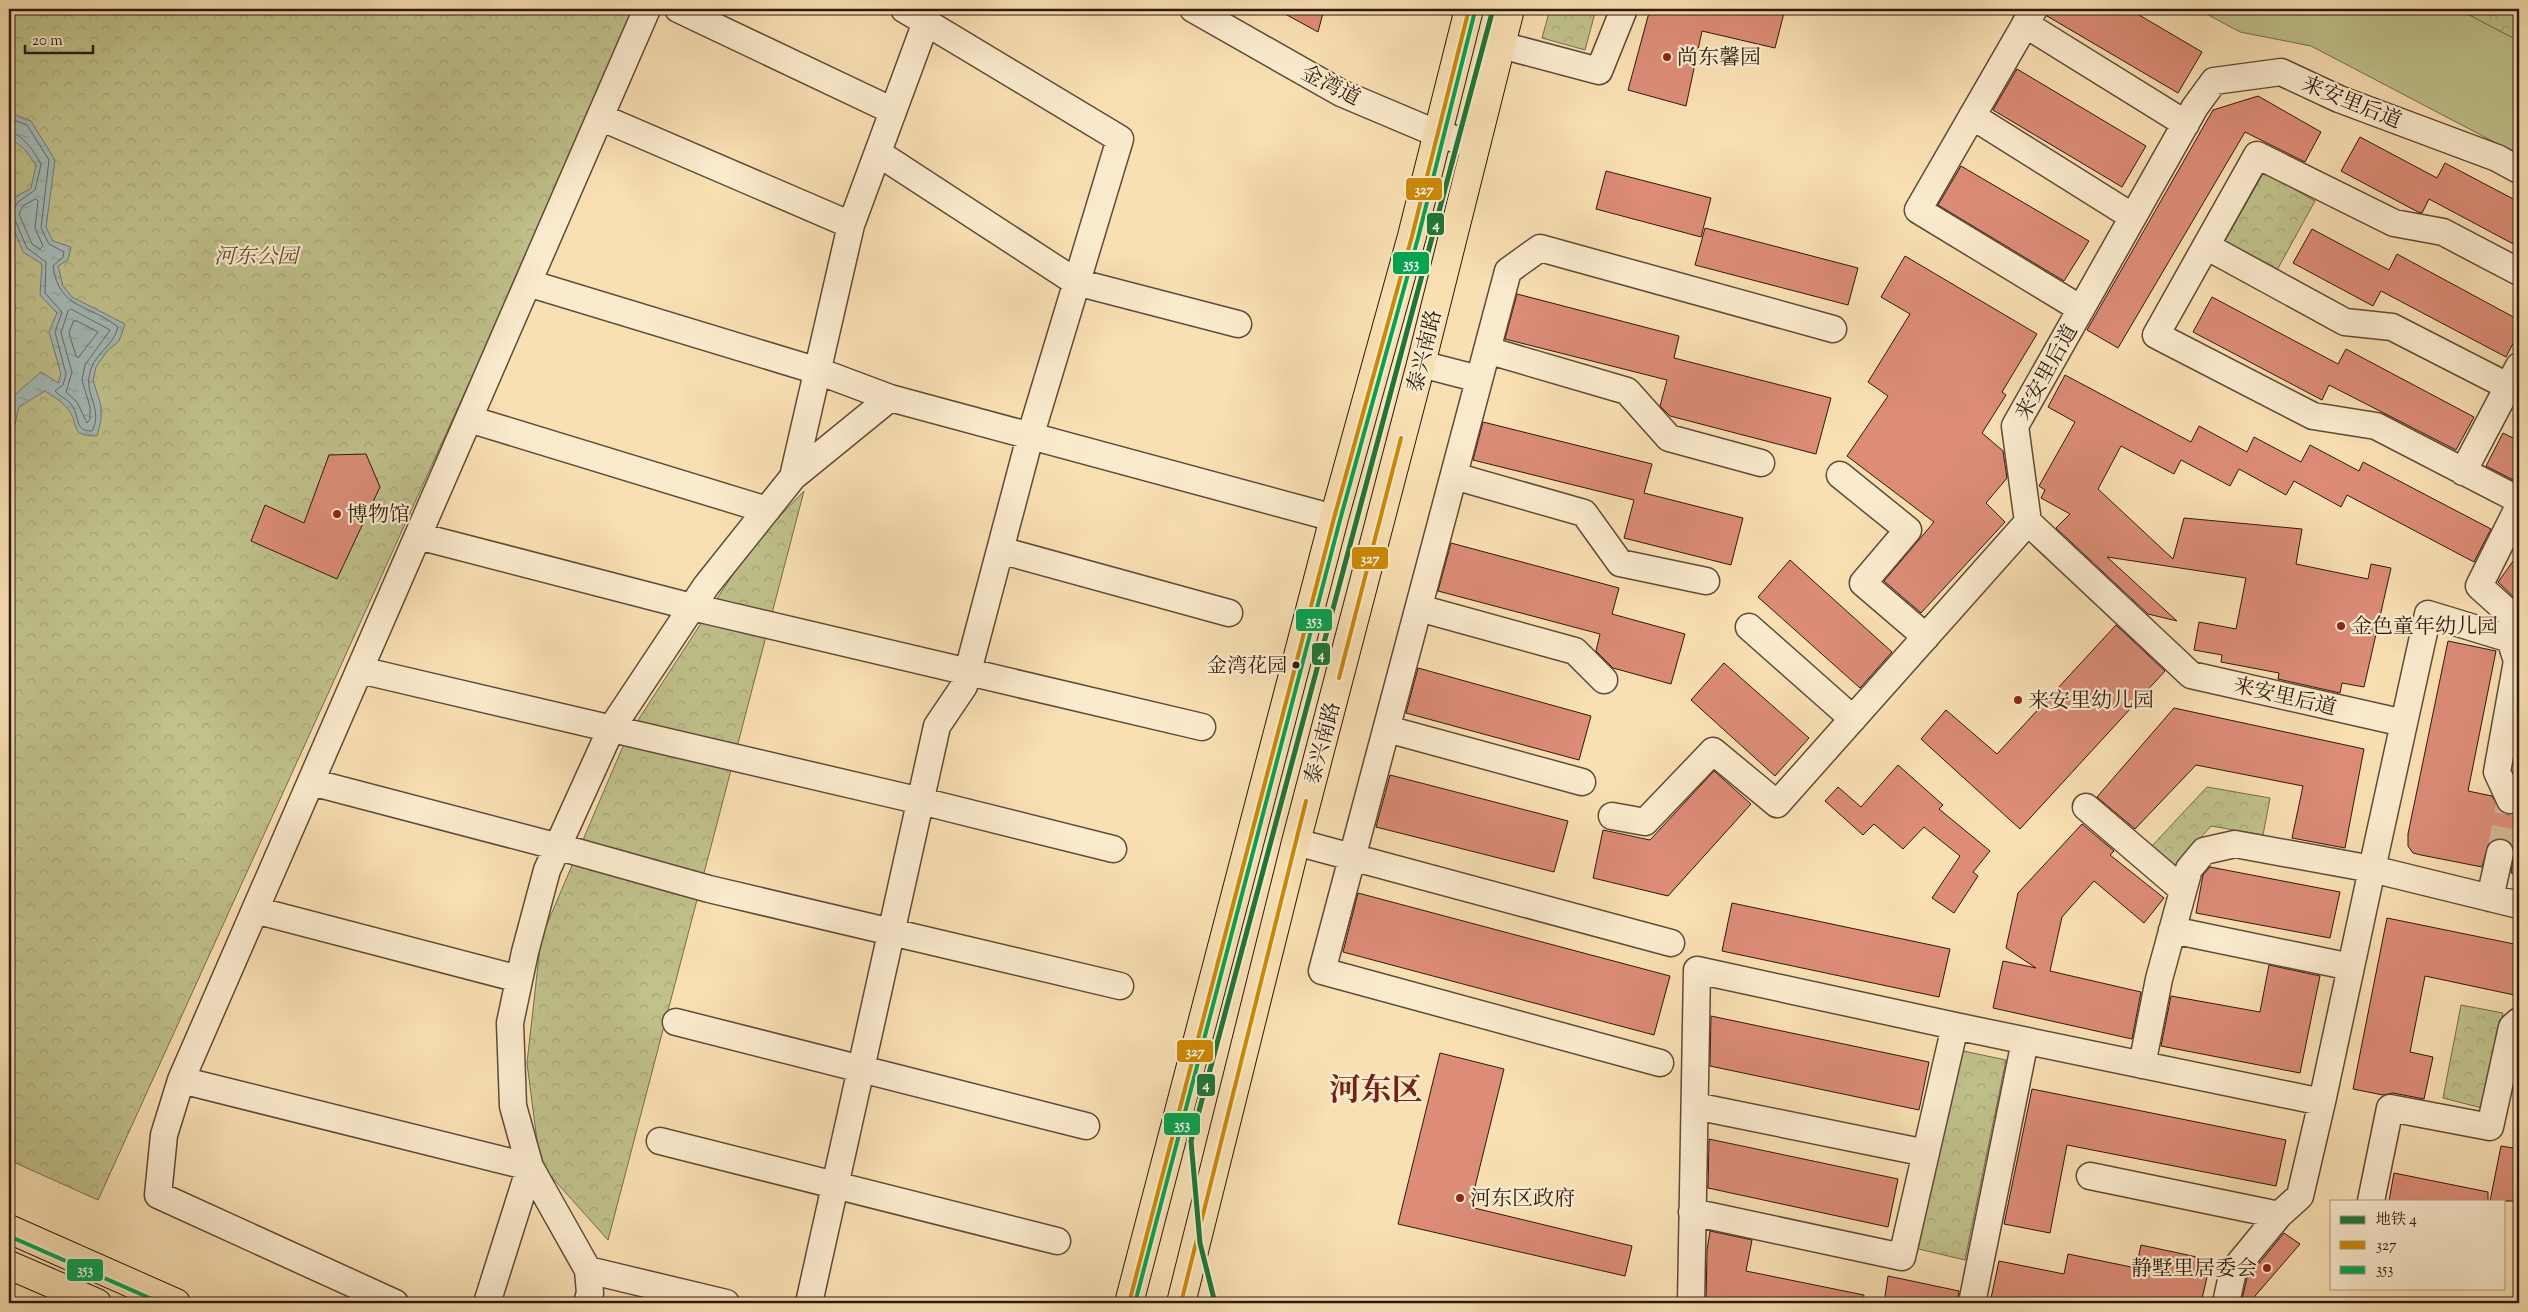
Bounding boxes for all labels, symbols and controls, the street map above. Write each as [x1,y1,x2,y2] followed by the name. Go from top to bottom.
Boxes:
[25,22,92,54] scale bar
[32,31,63,52] text: 20 m
[1677,44,1761,74] place label: 尚东馨园
[1661,51,1673,63] marker: 尚东馨园
[1295,59,1365,114] street label: 金湾道
[2297,70,2406,137] street label: 来安里后道
[1405,177,1443,201] line badge: 327
[1414,181,1435,201] text: 327
[1426,212,1445,236] line badge: 4
[1431,216,1440,236] text: 4
[214,243,301,273] park label: 河东公园
[1392,251,1430,275] line badge: 353
[1403,255,1419,275] text: 353
[1401,307,1451,396] street label: 泰兴南路
[2009,320,2086,426] street label: 来安里后道
[347,501,410,531] place label: 博物馆
[331,508,343,520] marker: 博物馆
[1351,546,1389,570] line badge: 327
[1360,550,1381,570] text: 327
[1295,608,1333,632] line badge: 353
[1306,612,1322,632] text: 353
[2351,613,2498,643] place label: 金色童年幼儿园
[2335,620,2347,632] marker: 金色童年幼儿园
[1311,642,1331,666] line badge: 4
[1316,646,1325,666] text: 4
[1207,653,1287,682] place label: 金湾花园
[1291,660,1301,670] marker: 金湾花园
[2230,672,2339,724] street label: 来安里后道
[2028,687,2154,717] place label: 来安里幼儿园
[2012,694,2024,706] marker: 来安里幼儿园
[1299,699,1349,788] street label: 泰兴南路
[1176,1039,1214,1063] line badge: 327
[1185,1043,1206,1063] text: 327
[1330,1070,1423,1115] district label: 河东区
[1196,1073,1216,1097] line badge: 4
[1201,1076,1210,1096] text: 4
[1163,1112,1201,1136] line badge: 353
[1174,1116,1190,1136] text: 353
[1470,1185,1575,1215] place label: 河东区政府
[1454,1192,1466,1204] marker: 河东区政府
[2330,1200,2506,1290] legend
[2376,1210,2417,1231] text: 地铁 4
[2376,1236,2397,1257] text: 327
[2131,1255,2257,1285] place label: 静墅里居委会
[66,1258,104,1282] line badge: 353
[2376,1260,2393,1281] text: 353
[77,1261,93,1281] text: 353
[2261,1262,2273,1274] marker: 静墅里居委会

